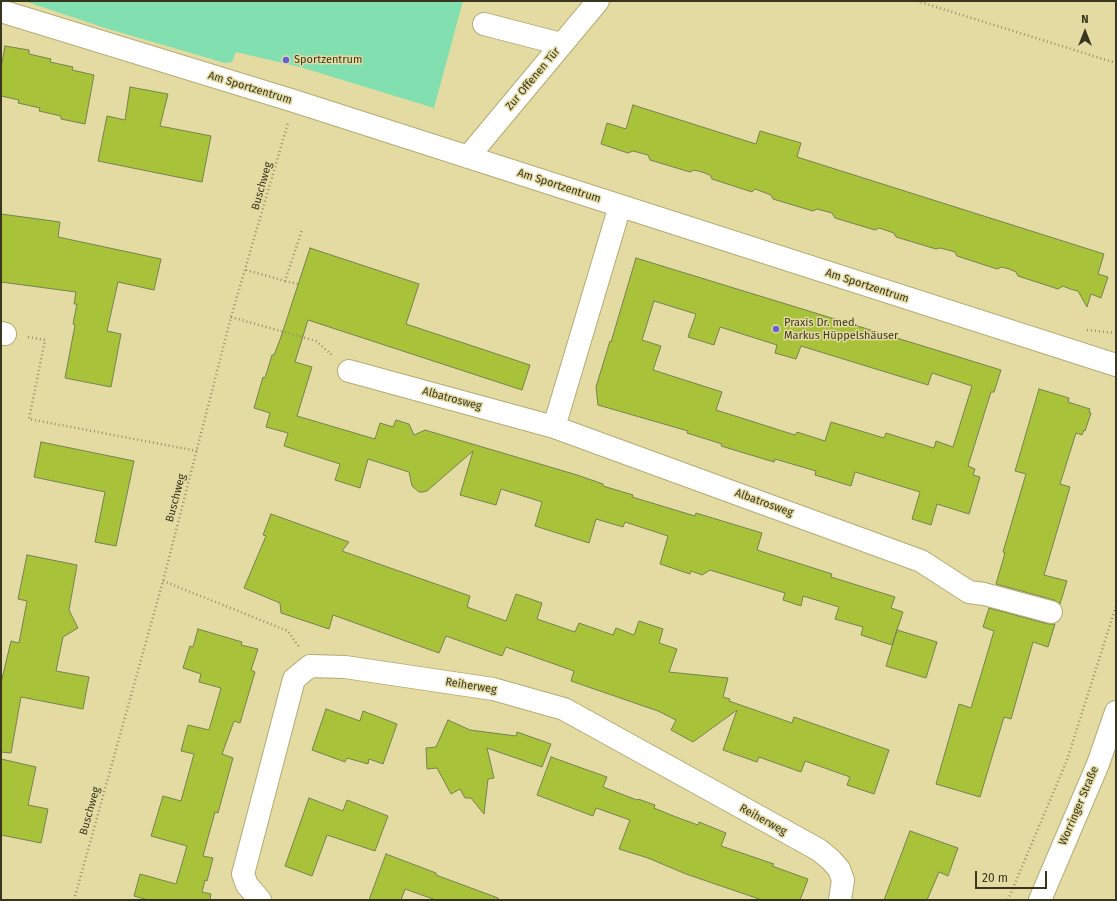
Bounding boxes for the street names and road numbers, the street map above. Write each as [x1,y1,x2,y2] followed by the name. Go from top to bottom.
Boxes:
[503,45,563,113] street label: Zur Offenen Tür
[206,69,294,107] street label: Am Sportzentrum
[249,160,275,212] street label: Buschweg
[516,166,602,206] street label: Am Sportzentrum
[824,266,910,306] street label: Am Sportzentrum
[421,385,483,413] street label: Albatrosweg
[163,472,189,524] street label: Buschweg
[733,486,795,520] street label: Albatrosweg
[444,675,498,697] street label: Reiherweg
[1056,765,1102,847] street label: Worringer Straße
[77,785,103,837] street label: Buschweg
[737,802,789,838] street label: Reiherweg

